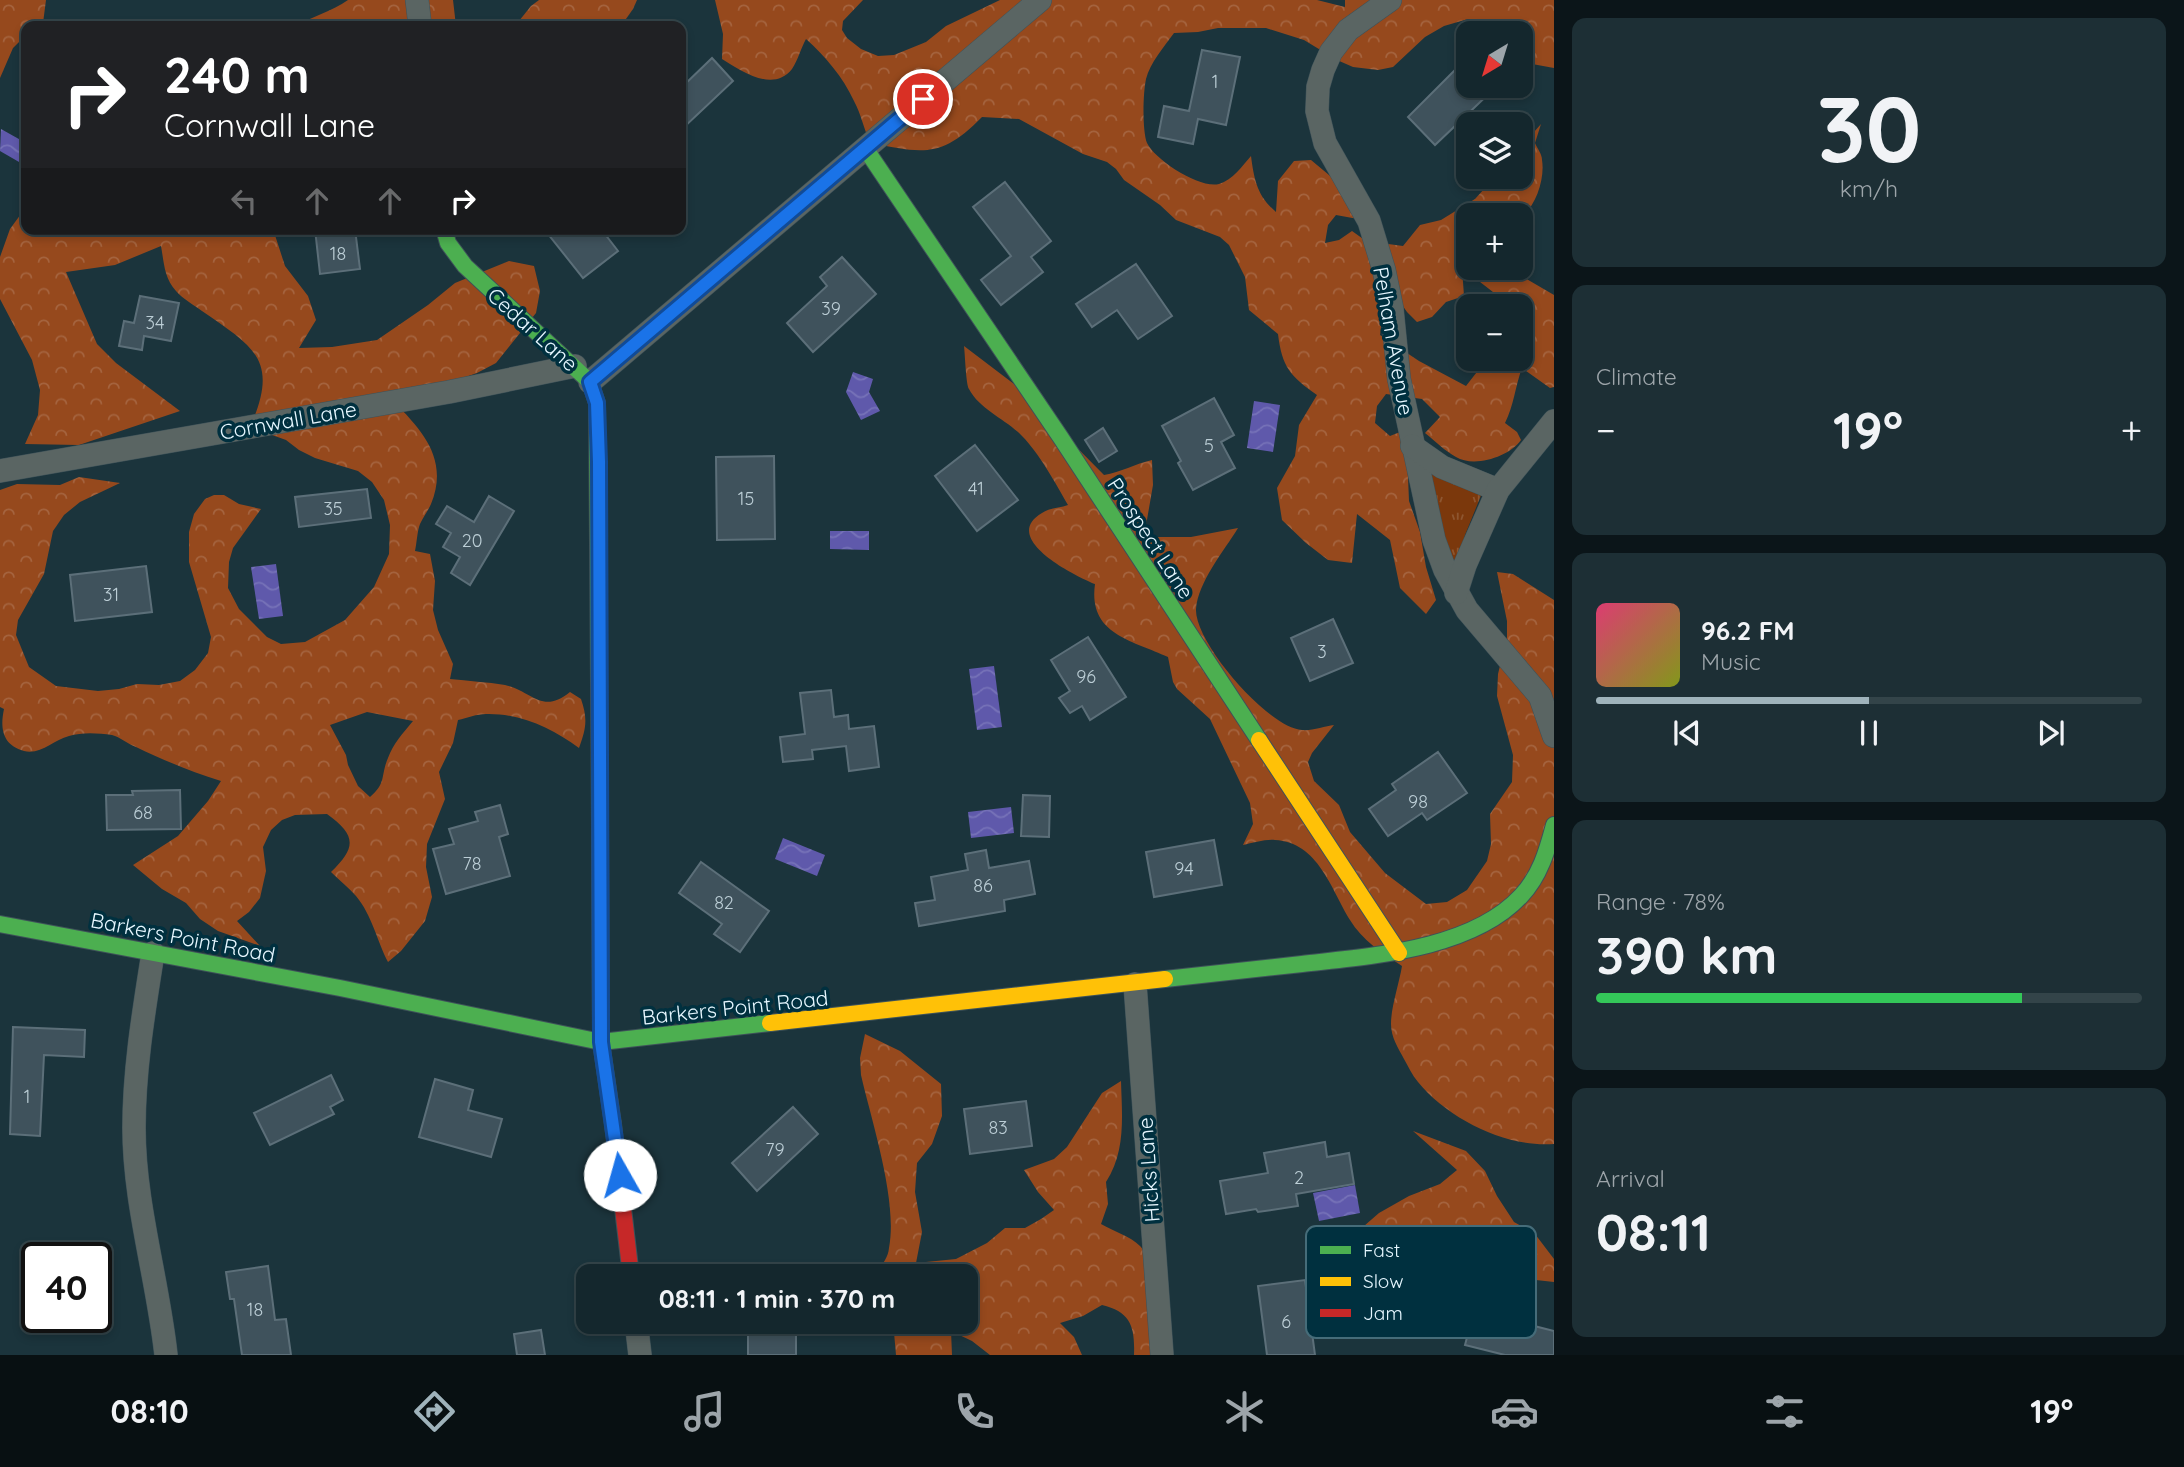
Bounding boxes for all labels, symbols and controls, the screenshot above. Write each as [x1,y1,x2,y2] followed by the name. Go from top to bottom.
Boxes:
[1456,21,1533,98] north arrow
[1456,21,1533,371] map controls
[164,44,310,105] text: 240 m
[49,49,140,140] icon: right
[893,69,953,129] pin
[1212,70,1218,93] house number: 1
[1817,71,1921,185] text: 30
[904,80,942,118] icon: arrive
[164,105,375,145] text: Cornwall Lane
[1456,112,1533,189] button: layers
[1840,174,1898,203] text: km/h
[225,182,263,220] icon: left
[298,182,336,220] icon: ahead
[371,182,409,220] icon: ahead
[444,182,482,220] icon: right
[1456,203,1533,280] button: +
[330,242,346,265] house number: 18
[1368,265,1420,417] street label: Pelham Avenue
[482,282,584,376] street label: Cedar Lane
[1456,294,1533,371] button: −
[821,297,841,320] house number: 39
[146,311,164,334] house number: 34
[1596,362,1677,391] text: Climate
[218,395,358,445] street label: Cornwall Lane
[1833,397,1903,462] text: 19°
[1596,406,1616,454] text: −
[2121,406,2142,454] text: +
[1204,434,1214,457] house number: 5
[1102,473,1200,603] street label: Prospect Lane
[968,477,984,500] house number: 41
[738,487,754,510] house number: 15
[323,497,343,520] house number: 35
[462,529,482,552] house number: 20
[103,583,119,606] house number: 31
[1701,614,1795,647] text: 96.2 FM
[1317,640,1327,663] house number: 3
[1701,647,1761,676] text: Music
[1076,665,1096,688] house number: 96
[1668,714,1706,752] icon: previous
[1850,714,1888,752] icon: pause
[2032,714,2070,752] icon: next
[1408,790,1428,813] house number: 98
[133,801,153,824] house number: 68
[463,852,481,875] house number: 78
[1174,857,1194,880] house number: 94
[973,874,993,897] house number: 86
[1596,887,1725,916] text: Range · 78%
[714,891,734,914] house number: 82
[89,906,277,968] street label: Barkers Point Road
[1596,922,1777,987] text: 390 km
[640,984,830,1030] street label: Barkers Point Road
[24,1085,30,1108] house number: 1
[988,1116,1008,1139] house number: 83
[1131,1117,1165,1223] street label: Hicks Lane
[583,1138,657,1212] position arrow
[765,1138,785,1161] house number: 79
[1596,1164,1665,1193] text: Arrival
[1294,1166,1304,1189] house number: 2
[1596,1199,1711,1264] text: 08:11
[1306,1226,1536,1338] legend
[1363,1238,1400,1262] text: Fast
[21,1242,112,1333] speed limit sign: 40
[1363,1269,1404,1293] text: Slow
[659,1282,895,1315] text: 08:11 · 1 min · 370 m
[247,1298,263,1321] house number: 18
[1363,1301,1403,1325] text: Jam
[1281,1310,1291,1333] house number: 6
[410,1387,459,1436] icon: directions
[680,1387,729,1436] icon: music
[950,1387,999,1436] icon: phone
[1220,1387,1269,1436] icon: climate
[1490,1387,1539,1436] icon: car
[1760,1387,1809,1436] icon: filters
[111,1391,189,1431] text: 08:10
[2030,1391,2073,1431] text: 19°

